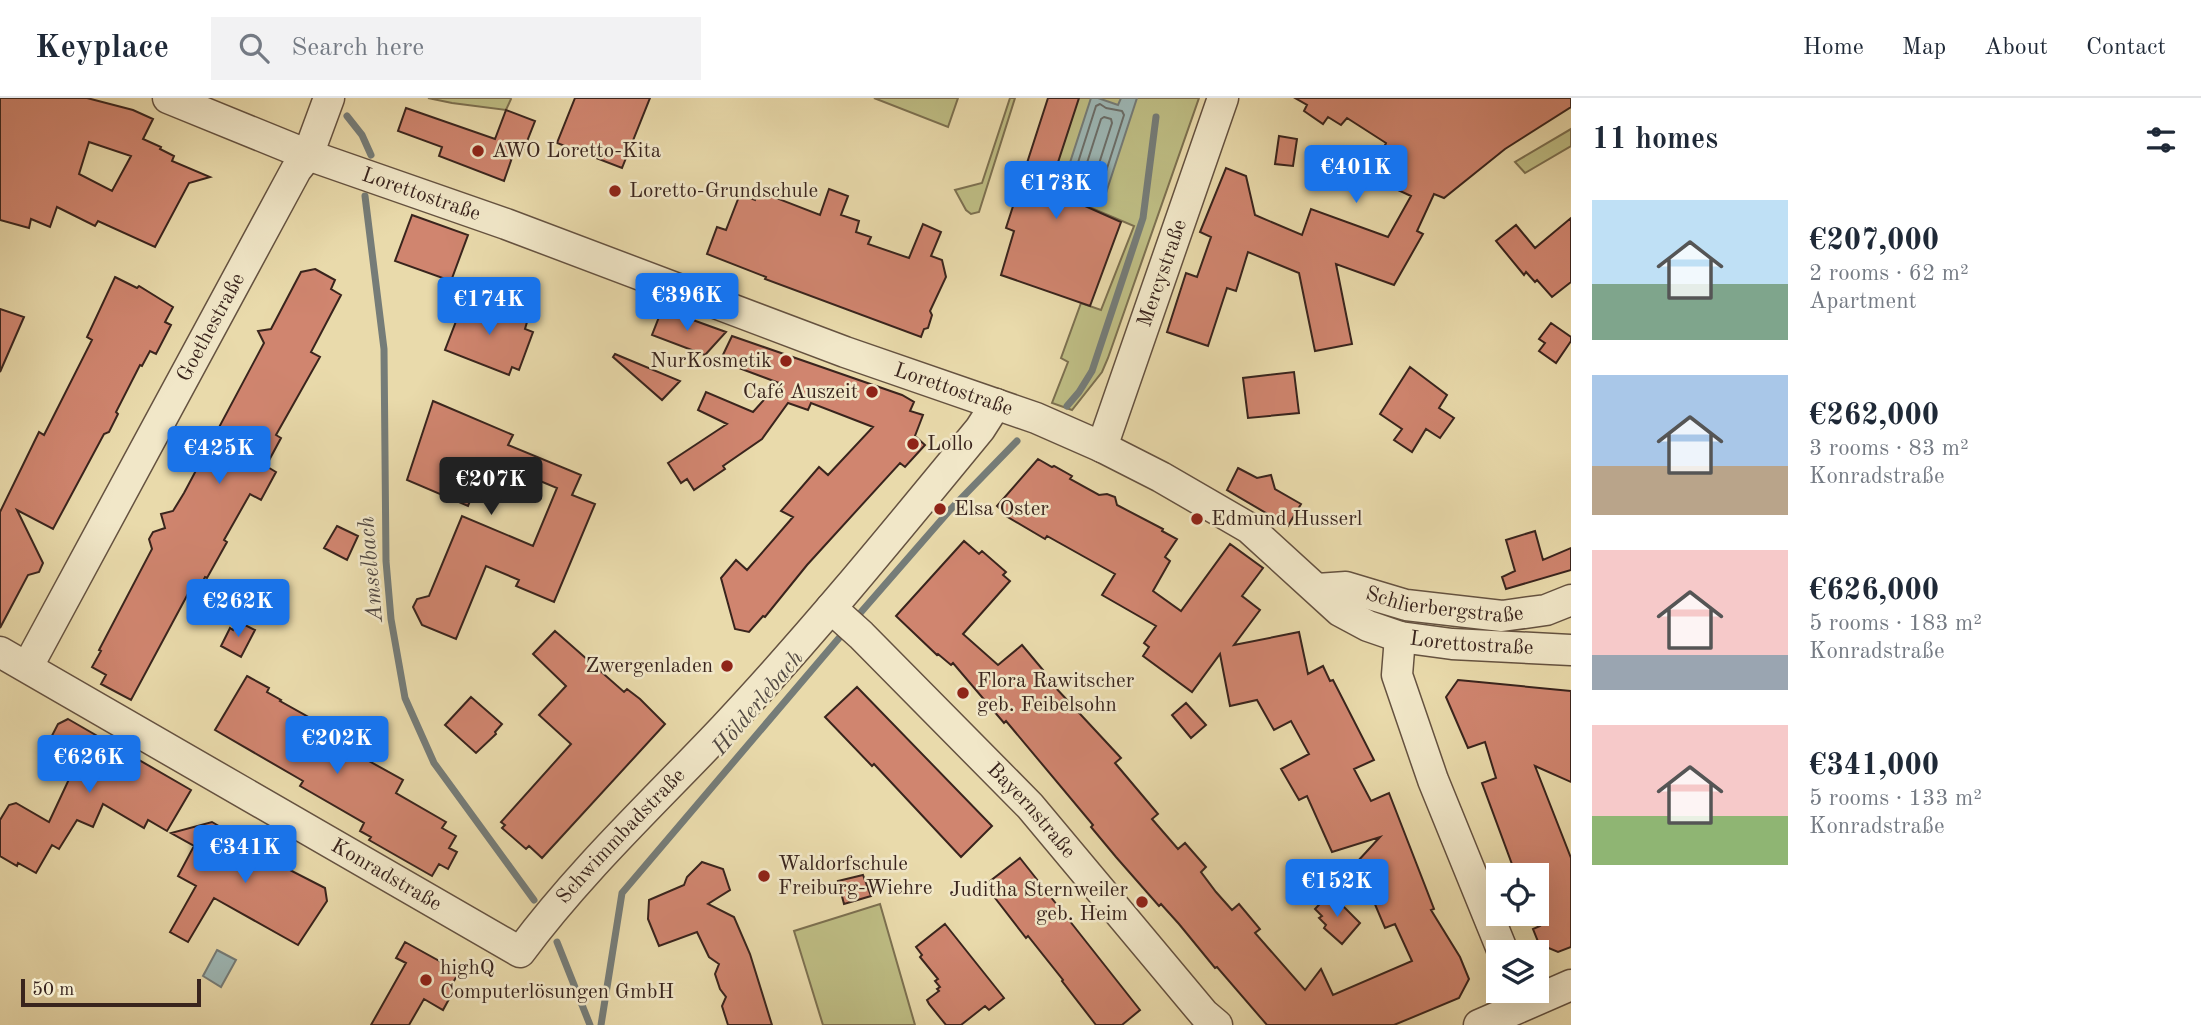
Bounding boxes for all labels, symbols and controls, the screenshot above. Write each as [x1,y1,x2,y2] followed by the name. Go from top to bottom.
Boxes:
[211,17,701,80] search box
[235,29,273,67] icon: search
[35,32,169,65] text: Keyplace
[291,35,424,61] text: Search here
[1803,36,1864,60] text: Home
[1902,36,1946,60] text: Map
[1984,36,2048,60] text: About
[2086,36,2166,60] text: Contact
[2142,121,2180,159] icon: filters
[1592,125,1718,155] text: 11 homes
[492,141,661,162] place label: AWO Loretto-Kita
[470,143,486,159] marker: AWO Loretto-Kita
[1307,146,1405,205] pin: €401K
[1320,156,1392,179] text: €401K
[1007,162,1105,221] pin: €173K
[359,164,483,225] street label: Lorettostraße
[1020,172,1092,195] text: €173K
[629,181,818,202] place label: Loretto-Grundschule
[607,183,623,199] marker: Loretto-Grundschule
[1134,217,1191,330] street label: Mercystraße
[1809,226,1939,256] text: €207,000
[1648,228,1732,312] icon: home
[1809,262,1969,285] text: 2 rooms · 62 m²
[173,270,249,385] street label: Goethestraße
[638,274,736,333] pin: €396K
[440,278,538,337] pin: €174K
[651,284,723,307] text: €396K
[453,288,525,311] text: €174K
[1809,290,1917,313] text: Apartment
[650,351,772,372] place label: NurKosmetik
[778,353,794,369] marker: NurKosmetik
[891,359,1016,420] street label: Lorettostraße
[743,382,858,403] place label: Café Auszeit
[864,384,880,400] marker: Café Auszeit
[1809,401,1939,431] text: €262,000
[1648,403,1732,487] icon: home
[170,426,268,486] pin: €425K
[927,434,973,455] place label: Lollo
[905,436,921,452] marker: Lollo
[183,437,255,460] text: €425K
[1809,437,1969,460] text: 3 rooms · 83 m²
[442,458,540,517] pin: €207K
[1809,465,1945,488] text: Konradstraße
[455,468,527,491] text: €207K
[954,499,1049,520] place label: Elsa Oster
[932,501,948,517] marker: Elsa Oster
[1211,509,1363,530] place label: Edmund Husserl
[1189,511,1205,527] marker: Edmund Husserl
[355,515,387,625] water label: Amselbach
[1809,576,1939,606] text: €626,000
[1648,578,1732,662] icon: home
[189,580,287,639] pin: €262K
[1363,583,1525,627] street label: Schlierbergstraße
[202,590,274,613] text: €262K
[1809,612,1982,635] text: 5 rooms · 183 m²
[1408,628,1534,659] street label: Lorettostraße
[1809,640,1945,663] text: Konradstraße
[707,646,808,760] water label: Hölderlebach
[585,656,713,677] place label: Zwergenladen
[719,658,735,674] marker: Zwergenladen
[977,671,1135,716] place label: Flora Rawitscher geb. Feibelsohn
[955,685,971,701] marker: Flora Rawitscher geb. Feibelsohn
[288,716,386,776] pin: €202K
[301,727,373,750] text: €202K
[40,736,138,795] pin: €626K
[53,746,125,769] text: €626K
[1809,751,1939,781] text: €341,000
[1648,753,1732,837] icon: home
[983,759,1079,862] street label: Bayernstraße
[553,764,689,908] street label: Schwimmbadstraße
[1809,787,1982,810] text: 5 rooms · 133 m²
[1809,815,1945,838] text: Konradstraße
[196,826,294,885] pin: €341K
[327,835,445,915] street label: Konradstraße
[209,836,281,859] text: €341K
[778,854,932,899] place label: Waldorfschule Freiburg-Wiehre
[1288,860,1386,919] pin: €152K
[1486,863,1549,1003] map controls
[1486,863,1549,926] button: locate
[756,868,772,884] marker: Waldorfschule Freiburg-Wiehre
[1301,870,1373,893] text: €152K
[949,880,1128,925] place label: Juditha Sternweiler geb. Heim
[1134,894,1150,910] marker: Juditha Sternweiler geb. Heim
[1486,940,1549,1003] button: layers
[440,958,674,1003] place label: highQ Computerlösungen GmbH
[418,972,434,988] marker: highQ Computerlösungen GmbH
[21,976,201,1008] scale bar
[32,981,74,1000] text: 50 m

